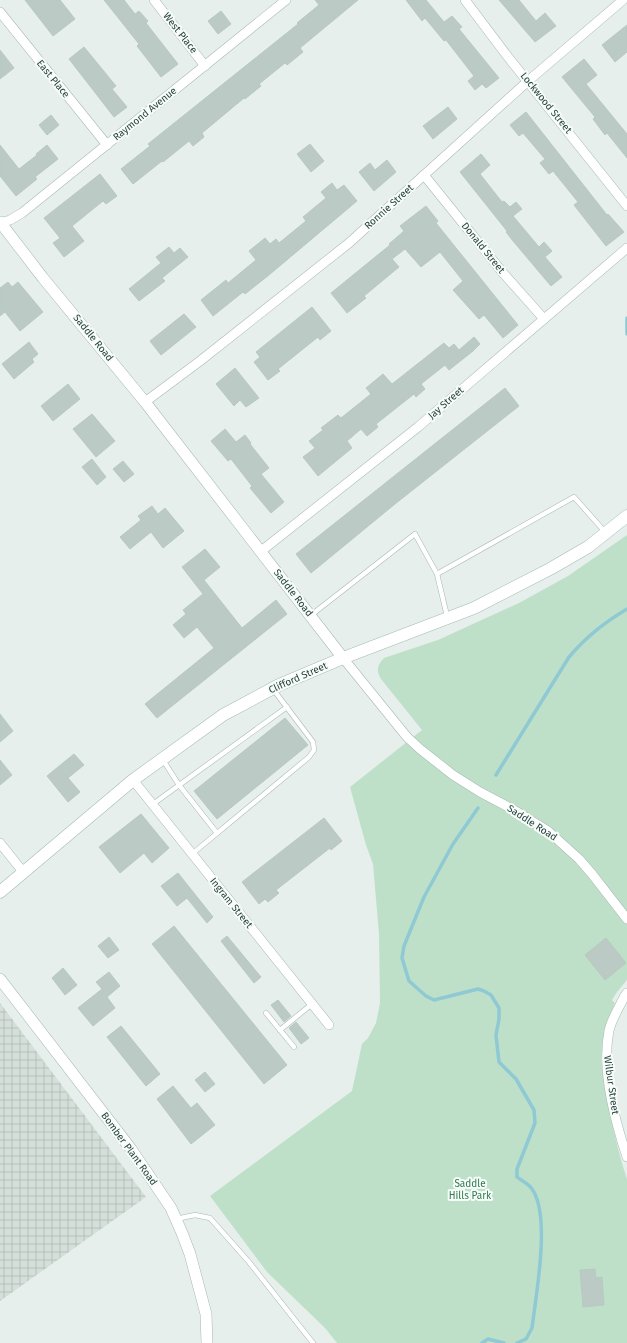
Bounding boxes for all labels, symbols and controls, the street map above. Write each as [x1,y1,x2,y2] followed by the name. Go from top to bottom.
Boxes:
[160,10,200,56] street label: West Place
[34,58,72,100] street label: East Place
[518,70,575,136] street label: Lockwood Street
[111,85,179,143] street label: Raymond Avenue
[362,182,416,232] street label: Ronnie Street
[459,220,507,276] street label: Donald Street
[70,312,116,364] street label: Saddle Road
[426,384,466,422] street label: Jay Street
[271,567,315,619] street label: Saddle Road
[267,660,330,696] street label: Clifford Street
[505,802,559,844] street label: Saddle Road
[207,875,255,931] street label: Ingram Street
[601,1055,621,1116] street label: Wilbur Street
[98,1110,160,1188] street label: Bomber Plant Road
[449,1178,492,1202] park label: Saddle Hills Park

